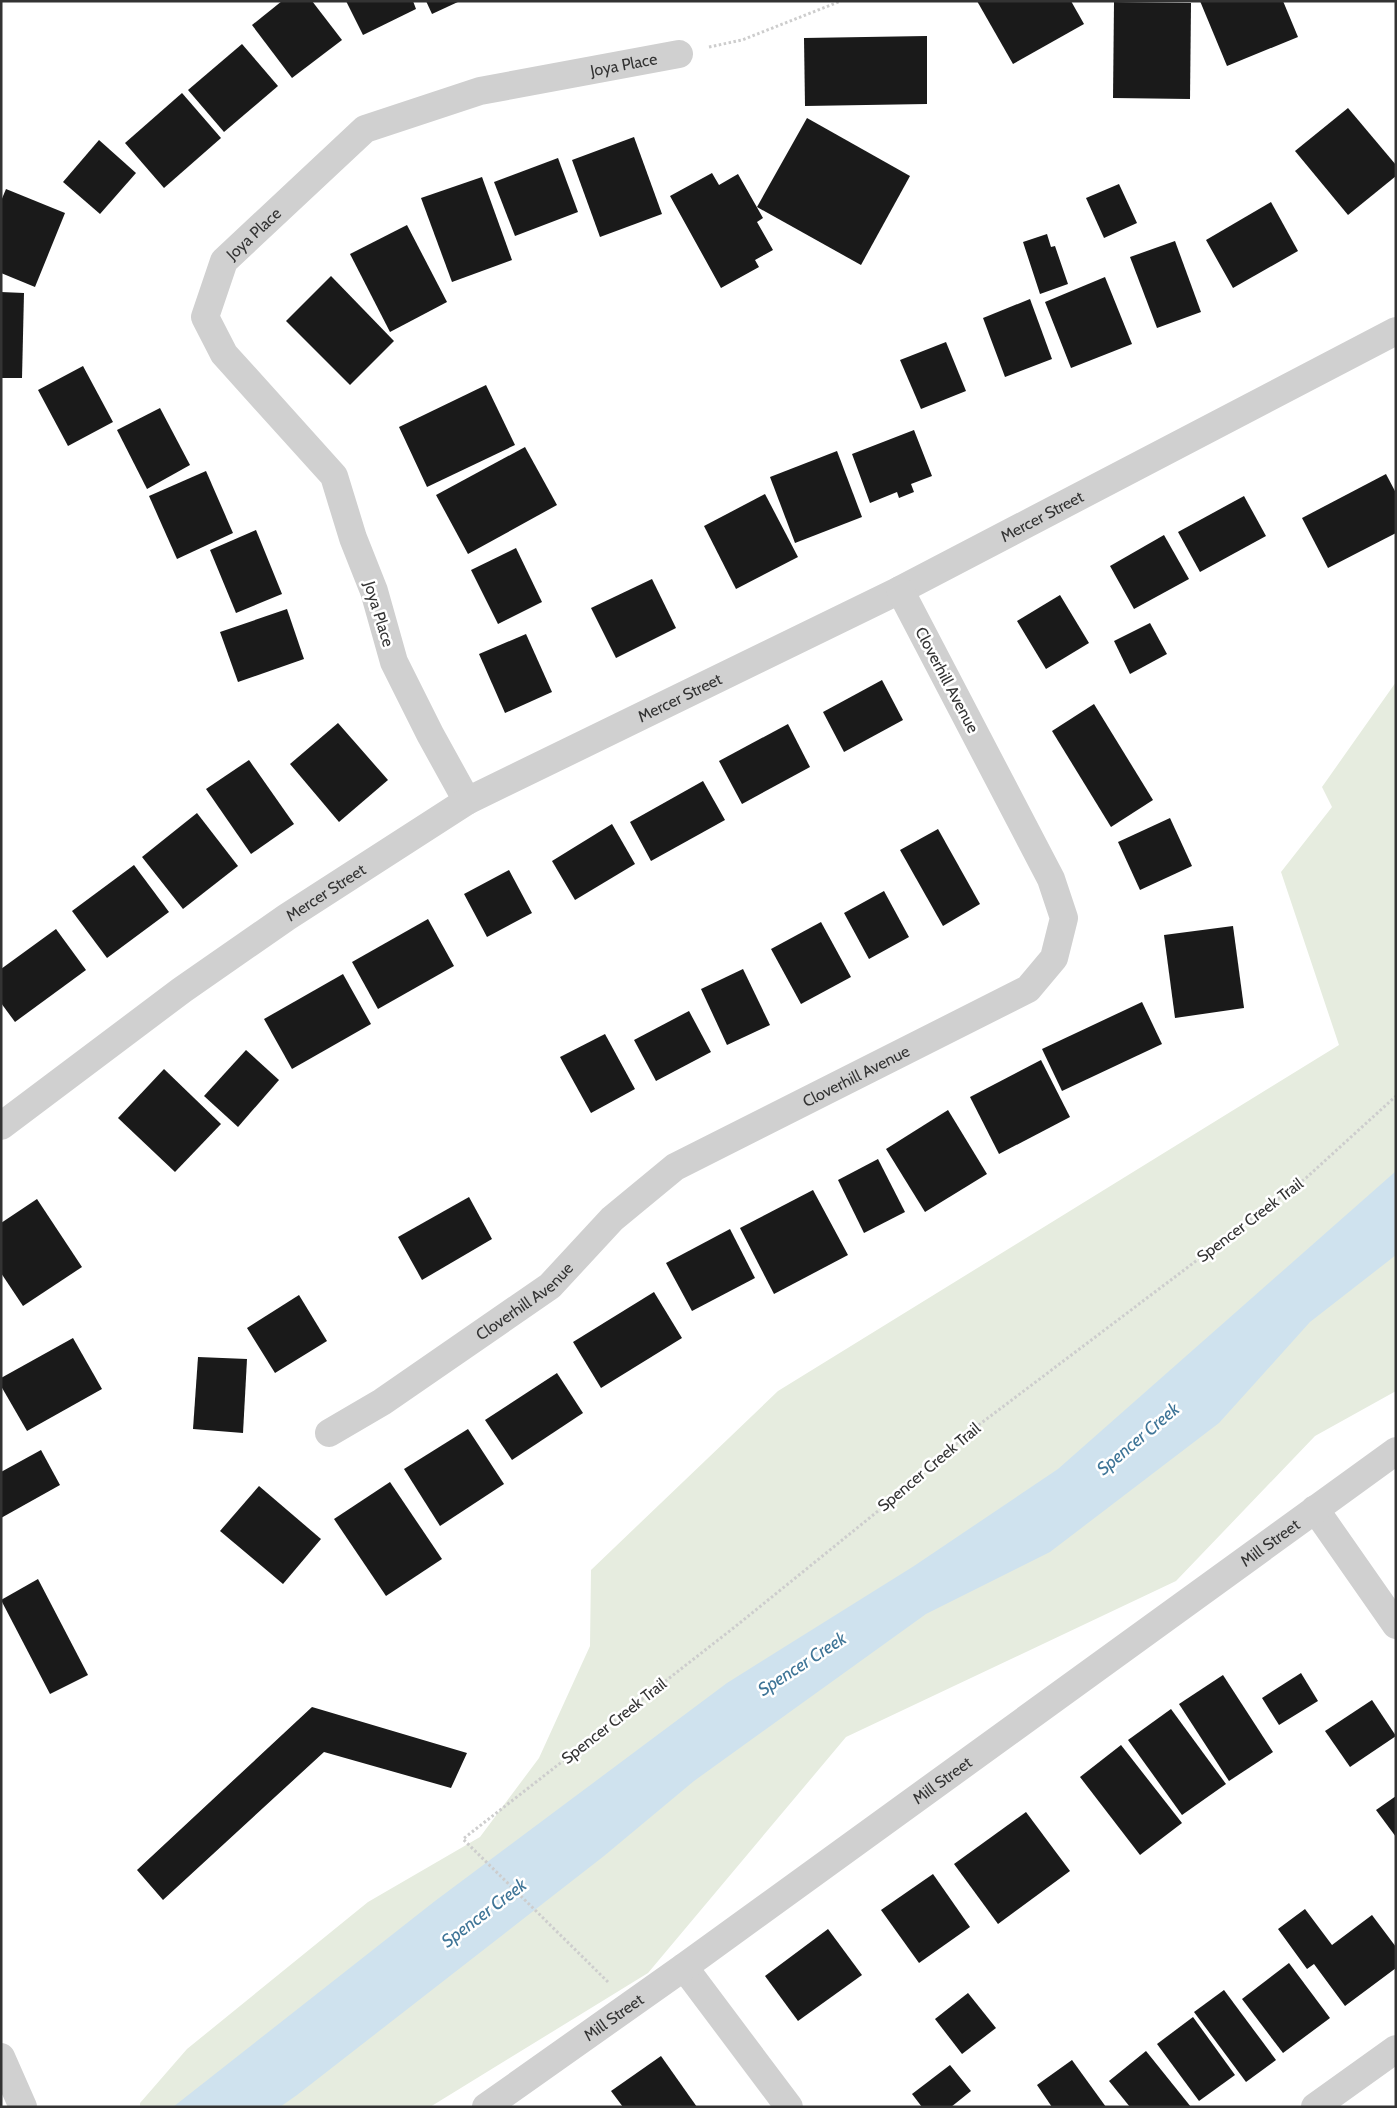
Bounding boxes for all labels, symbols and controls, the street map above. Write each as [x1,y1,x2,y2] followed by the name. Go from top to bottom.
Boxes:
[588,49,659,80] street label: Joya Place
[222,203,285,264] street label: Joya Place
[997,486,1087,545] street label: Mercer Street
[360,578,398,649] street label: Joya Place
[911,624,983,736] street label: Cloverhill Avenue
[635,669,725,726] street label: Mercer Street
[282,859,369,925] street label: Mercer Street
[799,1041,912,1111] street label: Cloverhill Avenue
[1193,1174,1307,1266] street label: Spencer Creek Trail
[472,1258,577,1344] street label: Cloverhill Avenue
[1092,1397,1185,1480] water label: Spencer Creek
[874,1418,984,1515] street label: Spencer Creek Trail
[1236,1514,1304,1570] street label: Mill Street
[754,1627,851,1701] water label: Spencer Creek
[558,1674,670,1768] street label: Spencer Creek Trail
[909,1752,976,1808] street label: Mill Street
[437,1873,532,1952] water label: Spencer Creek
[580,1989,647,2044] street label: Mill Street

